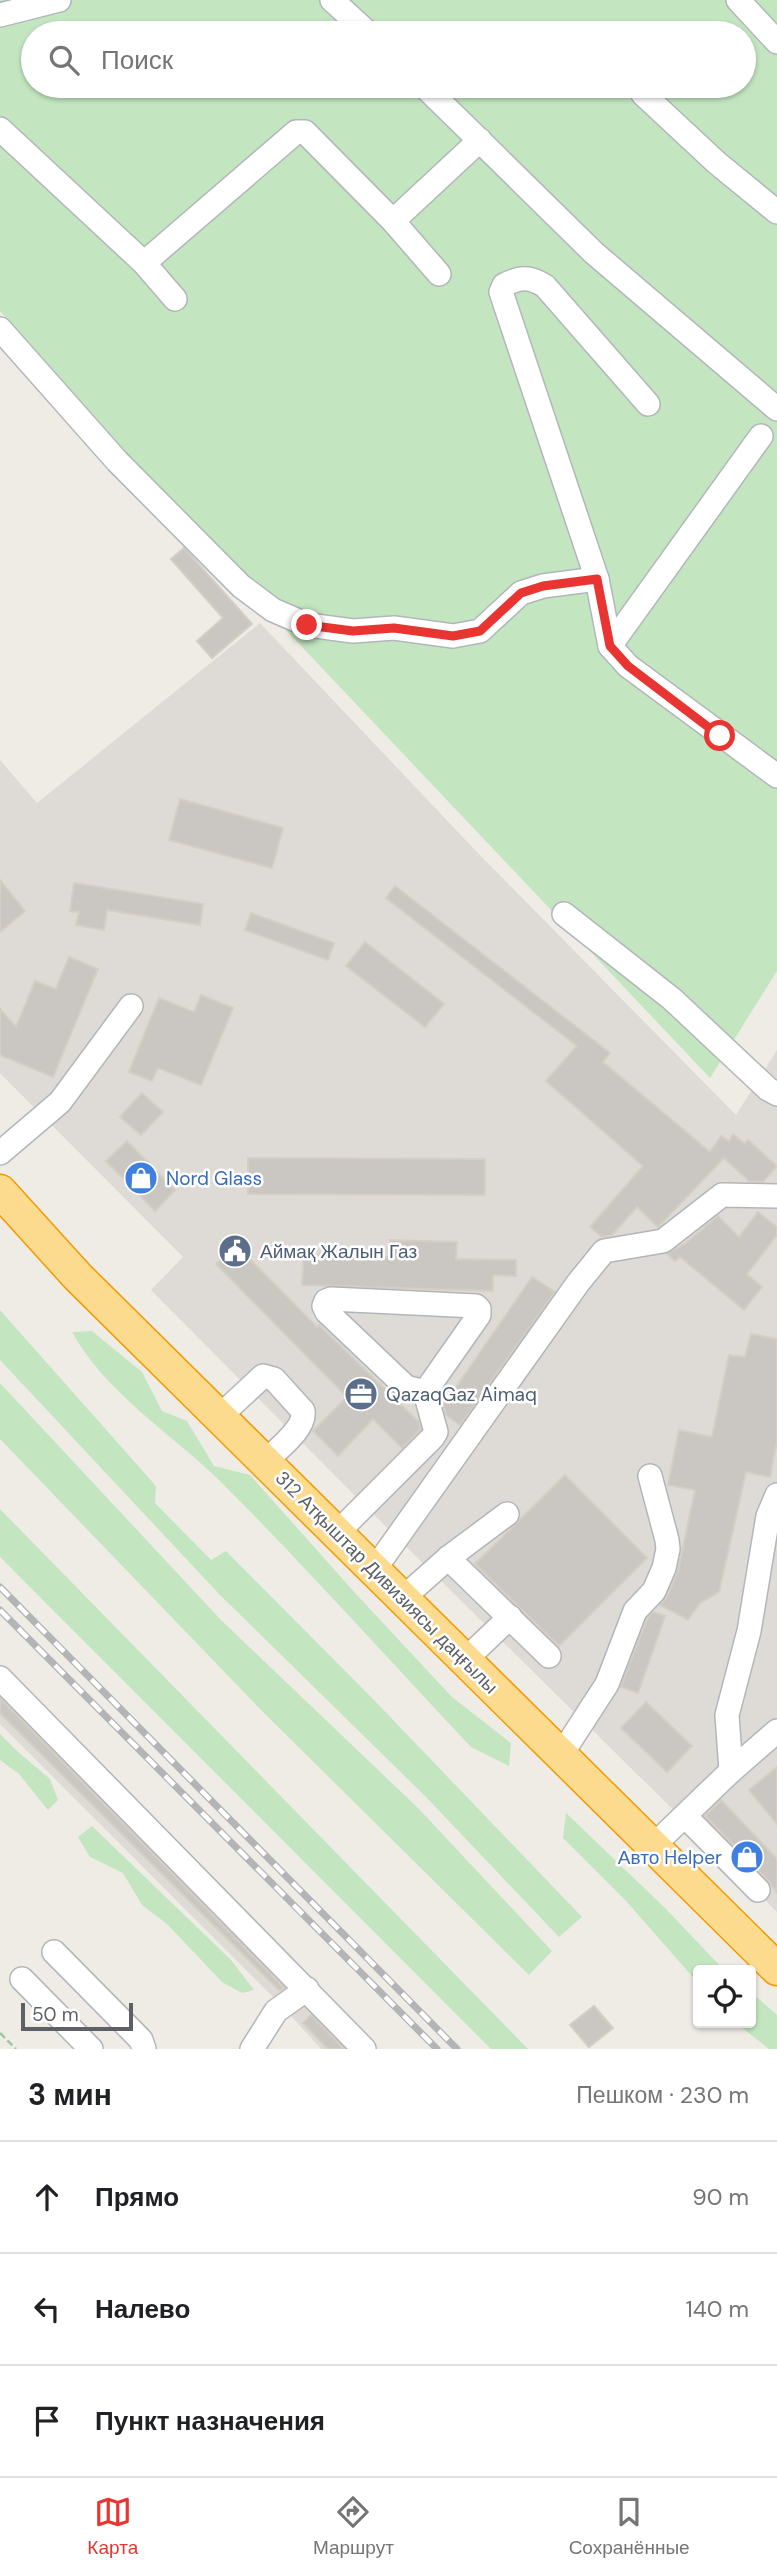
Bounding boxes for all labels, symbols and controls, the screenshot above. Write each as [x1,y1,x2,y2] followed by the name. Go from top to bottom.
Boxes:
[21,21,756,98] search box
[45,41,83,79] icon: search
[101,43,173,77] text: Поиск
[291,609,322,640] route end
[704,720,735,751] route start
[122,1159,160,1197] shop icon: Nord Glass
[166,1166,262,1191] place label: Nord Glass
[216,1232,254,1270] public building icon: Аймақ Жалын Газ
[260,1239,417,1264] place label: Аймақ Жалын Газ
[342,1375,380,1413] office icon: QazaqGaz Aimaq
[386,1382,537,1407] place label: QazaqGaz Aimaq
[270,1466,503,1699] street label: 312 Атқыштар Дивизиясы даңғылы
[728,1838,766,1876] shop icon: Авто Helper
[618,1845,722,1870] place label: Авто Helper
[693,1965,756,2028] map controls
[693,1965,756,2028] button: locate
[21,2000,133,2032] scale bar
[32,2002,79,2027] text: 50 m
[28,2075,112,2114] text: 3 мин
[576,2080,749,2110] text: Пешком · 230 m
[28,2178,66,2216] icon: ahead
[95,2180,179,2214] text: Прямо
[692,2182,749,2212] text: 90 m
[28,2290,66,2328] icon: left
[95,2292,190,2326] text: Налево
[686,2294,749,2324] text: 140 m
[28,2402,66,2440] icon: arrive
[95,2404,325,2438] text: Пункт назначения
[87,2493,138,2560] tab: Карта
[313,2493,394,2560] tab: Маршрут
[569,2493,690,2560] tab: Сохранённые

